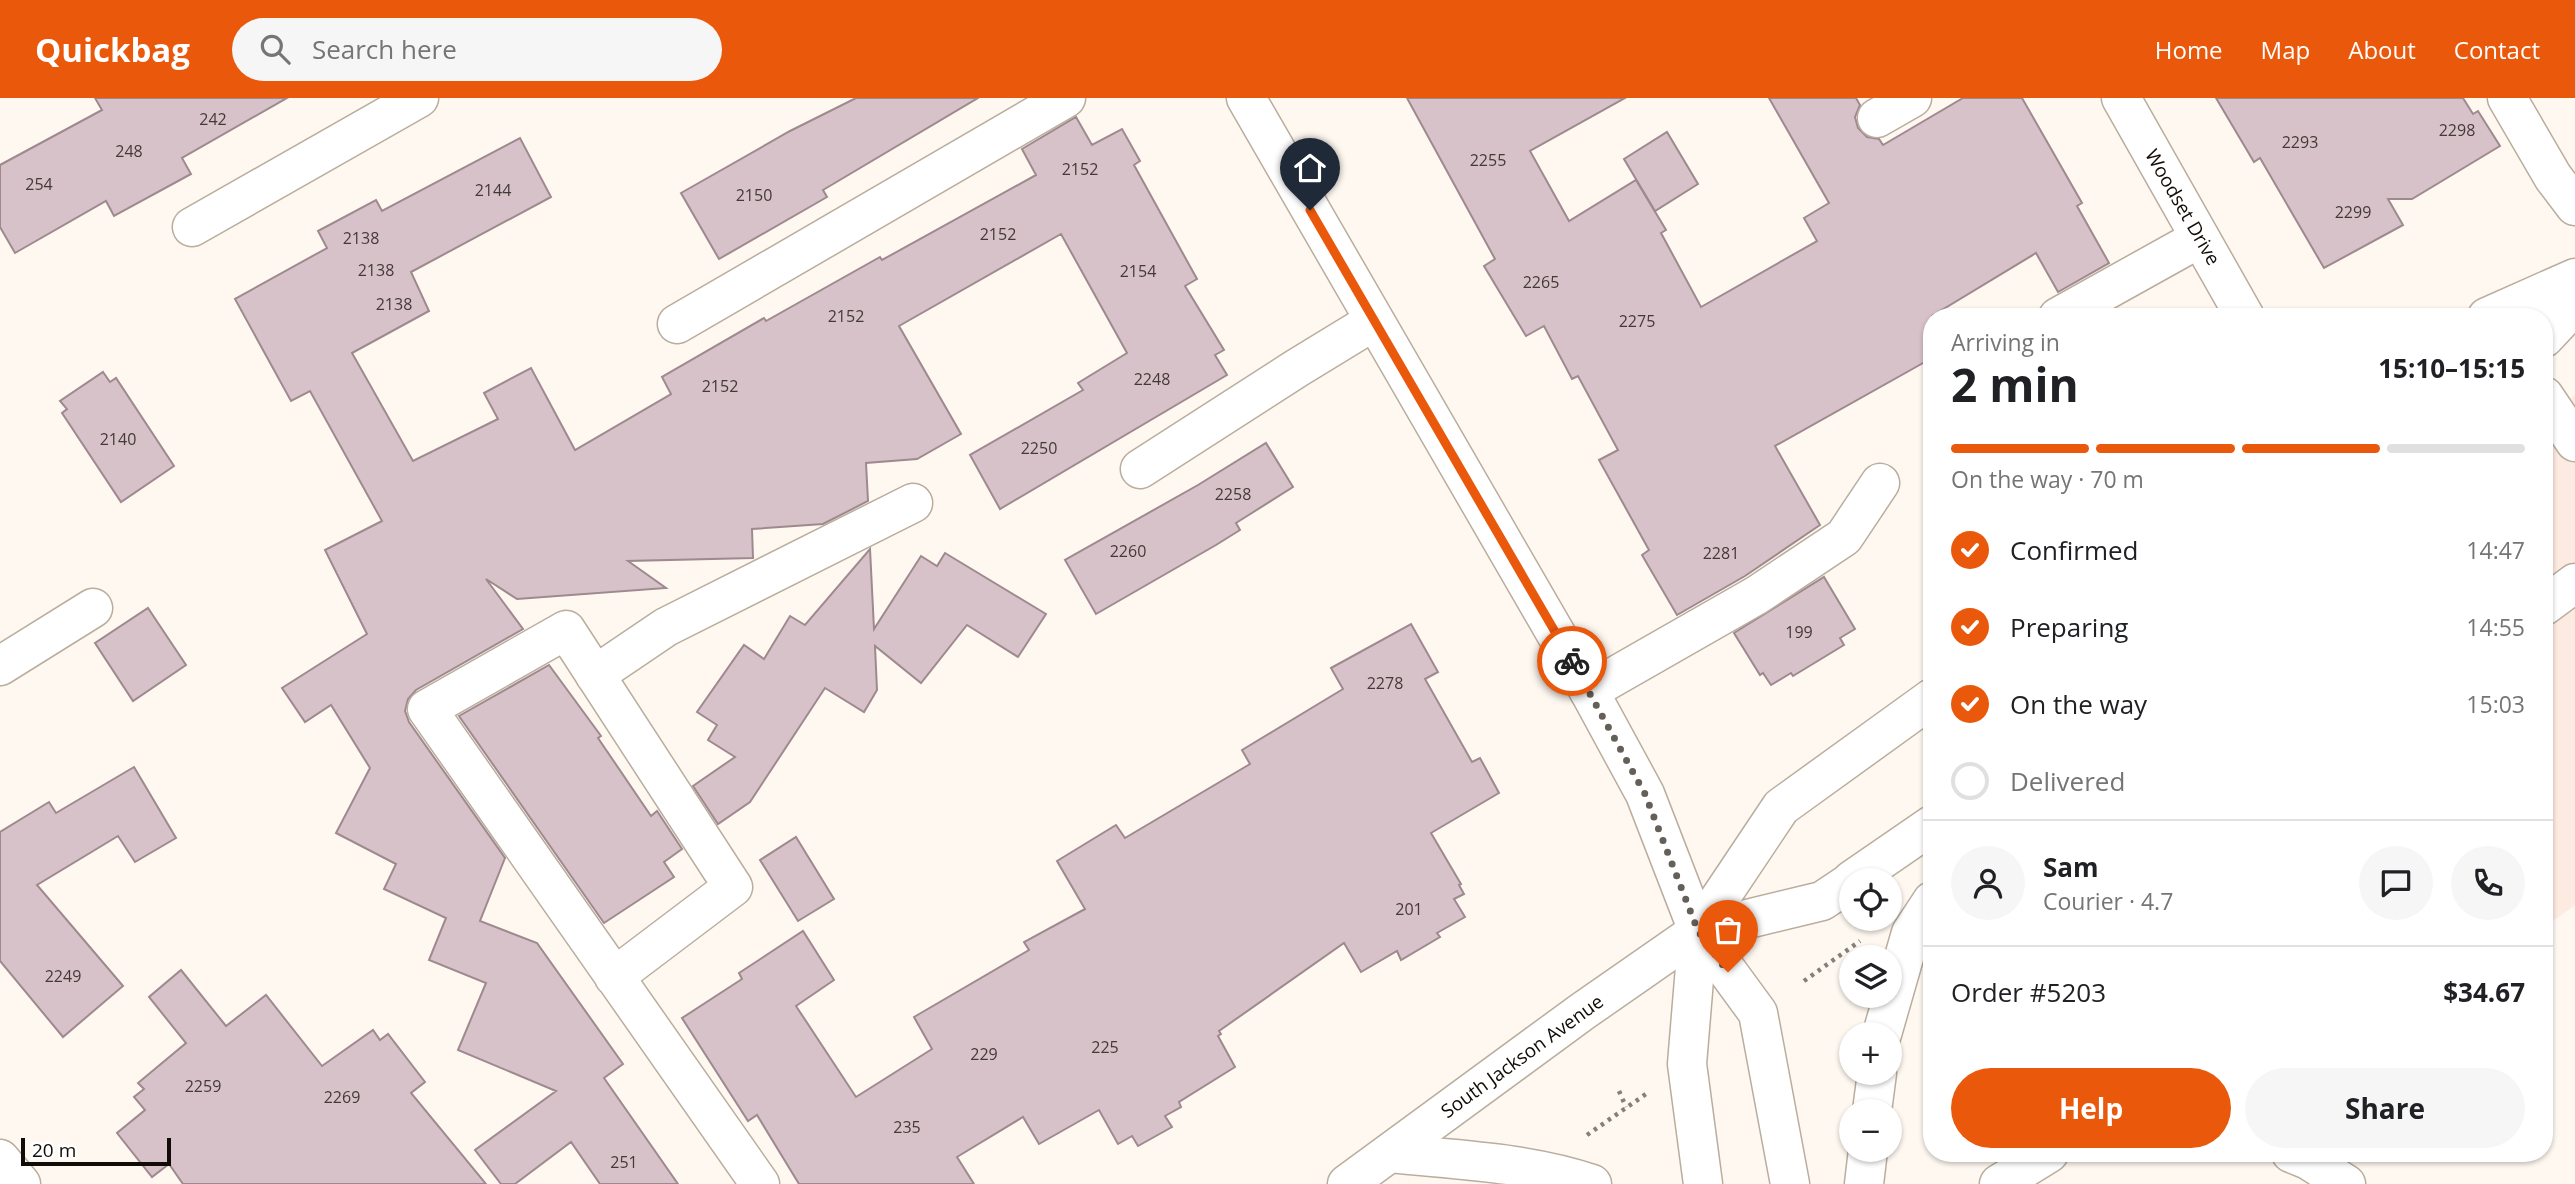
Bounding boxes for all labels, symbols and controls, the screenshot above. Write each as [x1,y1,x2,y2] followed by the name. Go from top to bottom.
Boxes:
[232,18,722,81] search box
[35,27,190,72] text: Quickbag
[256,30,294,68] icon: search
[312,31,457,67] text: Search here
[2155,33,2223,66] text: Home
[2261,33,2310,66] text: Map
[2348,33,2416,66] text: About
[2454,33,2540,66] text: Contact
[199,108,227,130] house number: 242
[2439,119,2475,141] house number: 2298
[2282,131,2318,153] house number: 2293
[1280,138,1340,210] pin
[115,140,143,162] house number: 248
[2139,144,2227,270] street label: Woodset Drive
[1291,149,1329,187] icon: home
[1470,149,1506,171] house number: 2255
[1062,158,1098,180] house number: 2152
[25,173,53,195] house number: 254
[475,179,511,201] house number: 2144
[736,184,772,206] house number: 2150
[2335,201,2371,223] house number: 2299
[980,223,1016,245] house number: 2152
[343,227,379,249] house number: 2138
[358,259,394,281] house number: 2138
[1120,260,1156,282] house number: 2154
[1523,271,1559,293] house number: 2265
[376,293,412,315] house number: 2138
[828,305,864,327] house number: 2152
[1619,310,1655,332] house number: 2275
[1951,326,2060,358] text: Arriving in
[2378,350,2525,386] text: 15:10–15:15
[1951,353,2079,415] text: 2 min
[1134,368,1170,390] house number: 2248
[702,375,738,397] house number: 2152
[100,428,136,450] house number: 2140
[1021,437,1057,459] house number: 2250
[1951,463,2144,495] text: On the way · 70 m
[1215,483,1251,505] house number: 2258
[1951,531,1989,569] icon: check
[2010,532,2138,568] text: Confirmed
[2466,534,2525,566] text: 14:47
[1110,540,1146,562] house number: 2260
[1703,542,1739,564] house number: 2281
[1951,608,1989,646] icon: check
[2010,609,2128,645] text: Preparing
[2466,611,2525,643] text: 14:55
[1785,621,1813,643] house number: 199
[1537,626,1607,696] courier
[1553,642,1591,680] icon: bike
[1367,672,1403,694] house number: 2278
[1951,685,1989,723] icon: check
[2010,686,2147,722] text: On the way
[2466,688,2525,720] text: 15:03
[2010,763,2125,799] text: Delivered
[1951,846,2025,920] button: person
[2359,846,2433,920] button: chat
[2451,846,2525,920] button: phone
[2043,849,2099,885] text: Sam
[1839,868,1902,1162] map controls
[1839,868,1902,931] button: locate
[2043,885,2173,917] text: Courier · 4.7
[1395,898,1423,920] house number: 201
[1698,900,1758,972] pin
[1709,911,1747,949] icon: bag
[1839,945,1902,1008] button: layers
[45,965,81,987] house number: 2249
[1951,974,2106,1010] text: Order #5203
[2443,974,2525,1010] text: $34.67
[1436,988,1608,1124] street label: South Jackson Avenue
[1839,1022,1902,1085] button: +
[1091,1036,1119,1058] house number: 225
[970,1043,998,1065] house number: 229
[1951,1068,2231,1148] button: Help
[2245,1068,2525,1148] button: Share
[185,1075,221,1097] house number: 2259
[324,1086,360,1108] house number: 2269
[1839,1099,1902,1162] button: −
[893,1116,921,1138] house number: 235
[21,1135,172,1167] scale bar
[32,1137,76,1163] text: 20 m
[610,1151,638,1173] house number: 251

